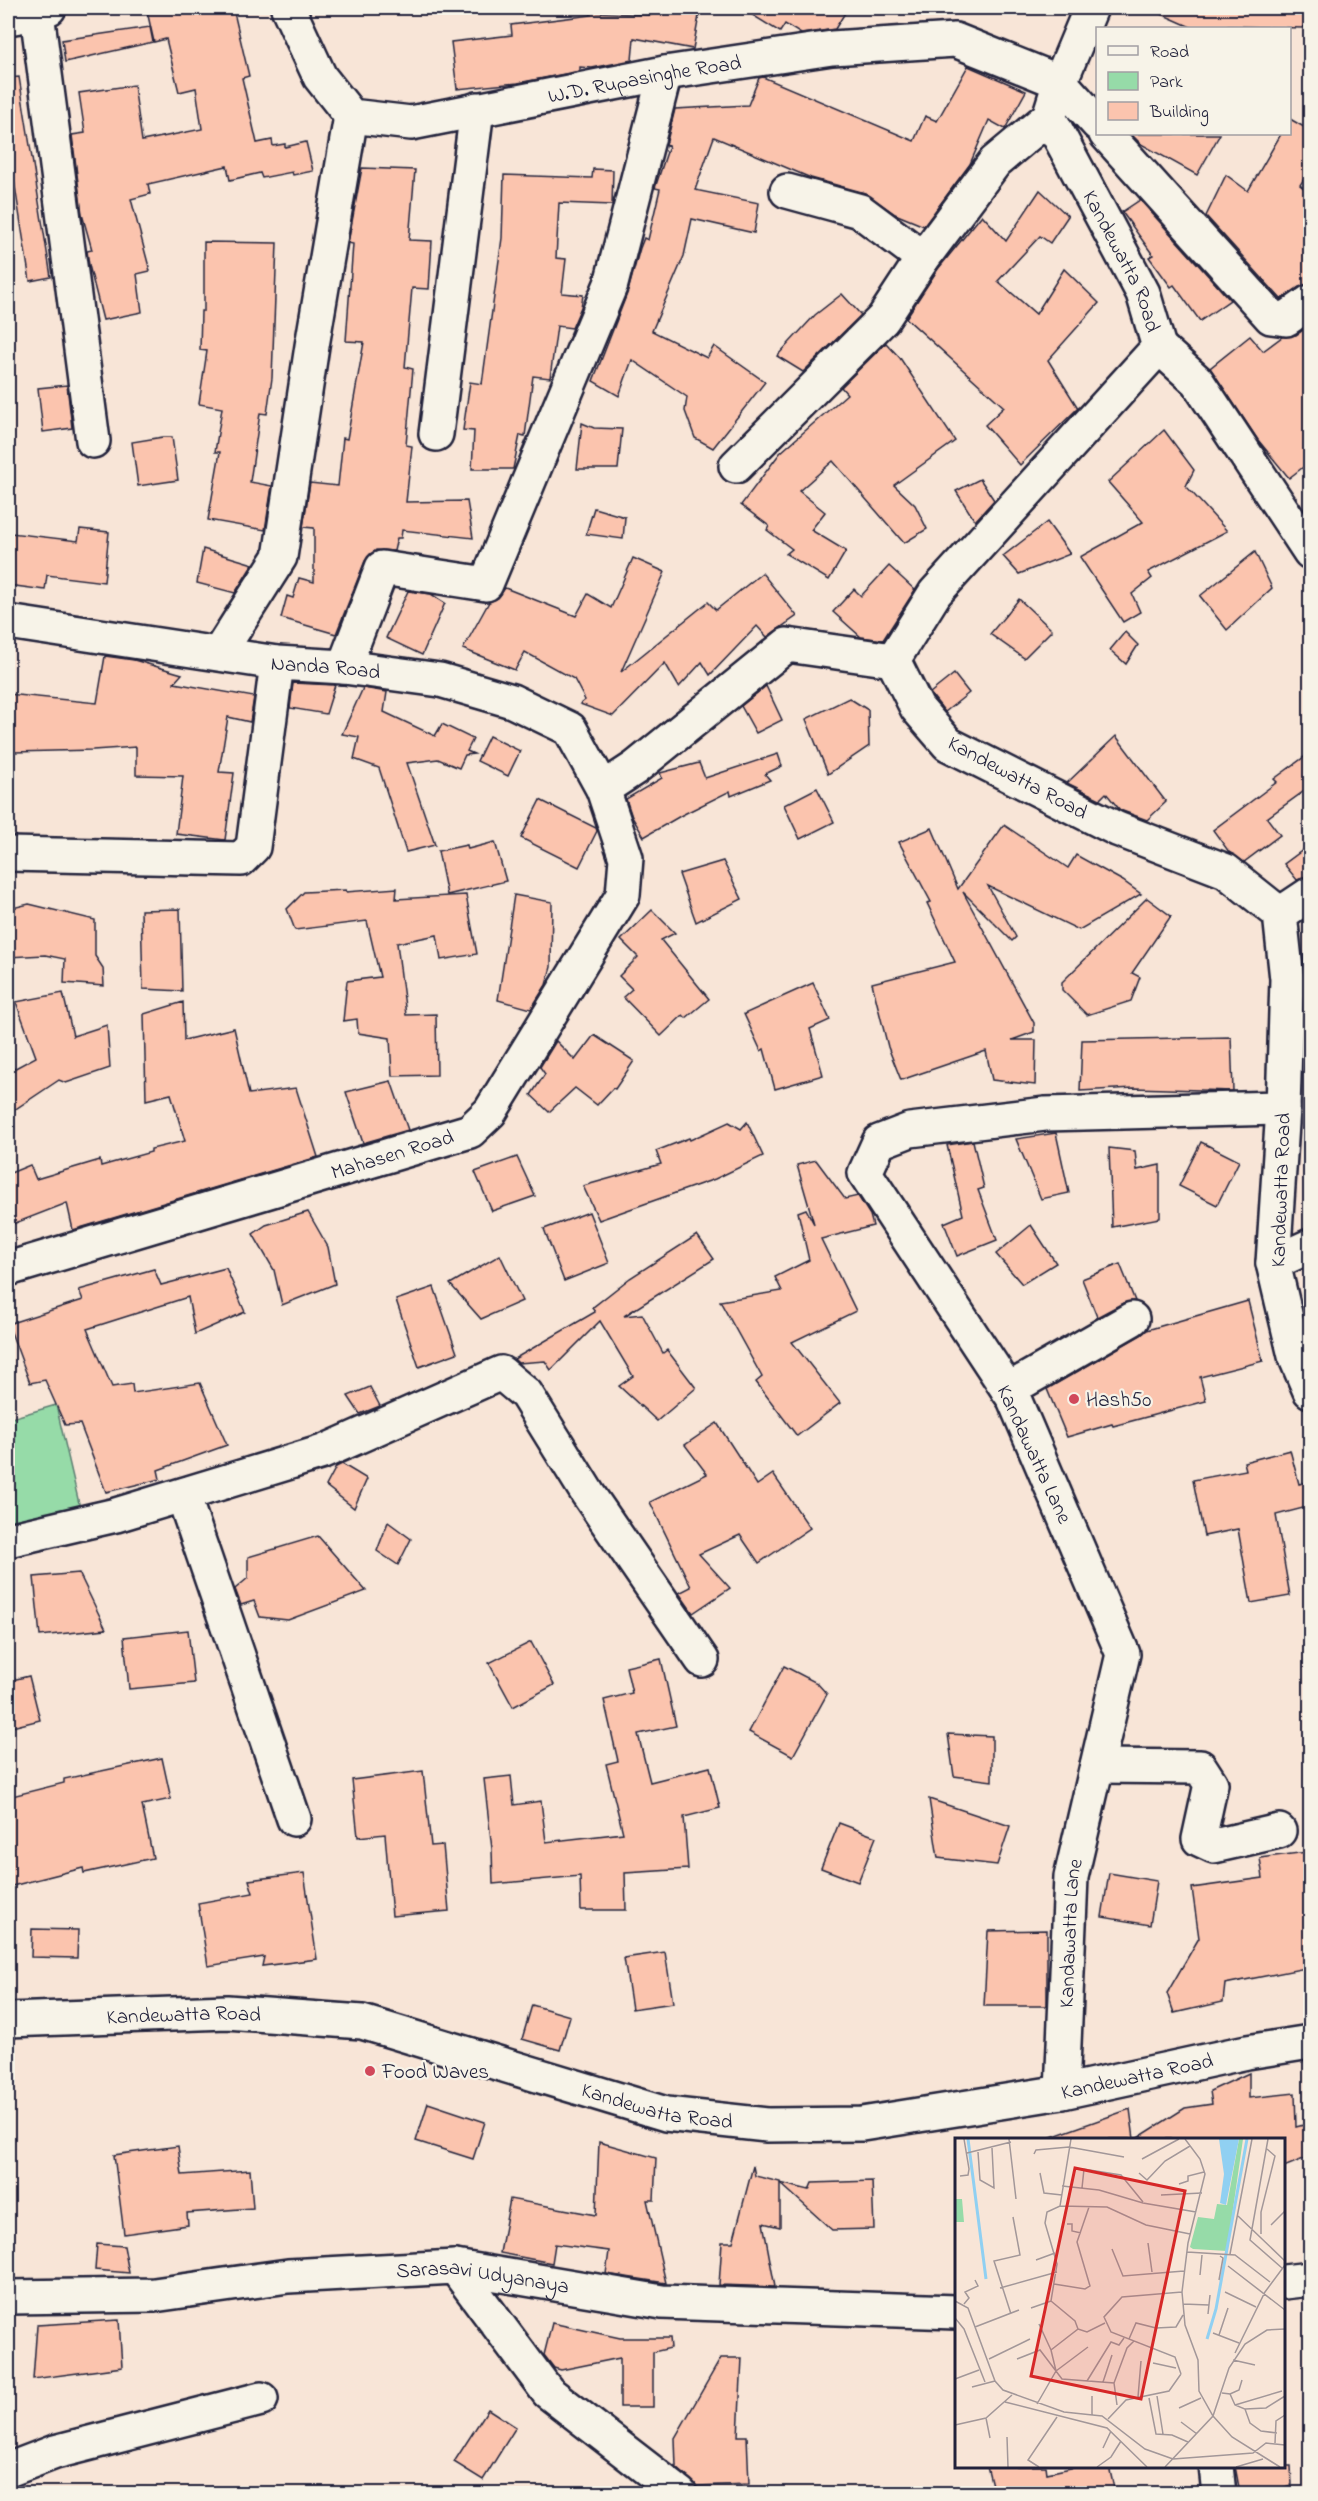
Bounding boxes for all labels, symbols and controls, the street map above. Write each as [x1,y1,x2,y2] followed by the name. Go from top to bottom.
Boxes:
[1096,27,1291,135] legend
[1150,40,1189,66] text: Road
[546,49,744,113] street label: W.D. Rupasinghe Road
[1150,70,1183,96] text: Park
[1149,100,1209,127] text: Building
[1074,186,1167,336] street label: Kandewatta Road
[270,650,382,689] street label: Nanda Road
[942,729,1093,828] street label: Kandewatta Road
[1264,1112,1300,1268] street label: Kandewatta Road
[328,1123,458,1189] street label: Mahasen Road
[988,1381,1079,1530] street label: Kandawatta Lane
[1086,1386,1151,1416] place label: Hash50
[1067,1392,1081,1406] marker: Hash50
[1053,1855,1092,2009] street label: Kandawatta Lane
[106,1999,262,2033] street label: Kandewatta Road
[1059,2047,1216,2109] street label: Kandewatta Road
[381,2058,489,2088] place label: Food Waves
[363,2064,377,2078] marker: Food Waves
[577,2076,734,2138] street label: Kandewatta Road
[955,2138,1285,2468] inset map
[395,2253,571,2303] street label: Sarasavi Udyanaya

